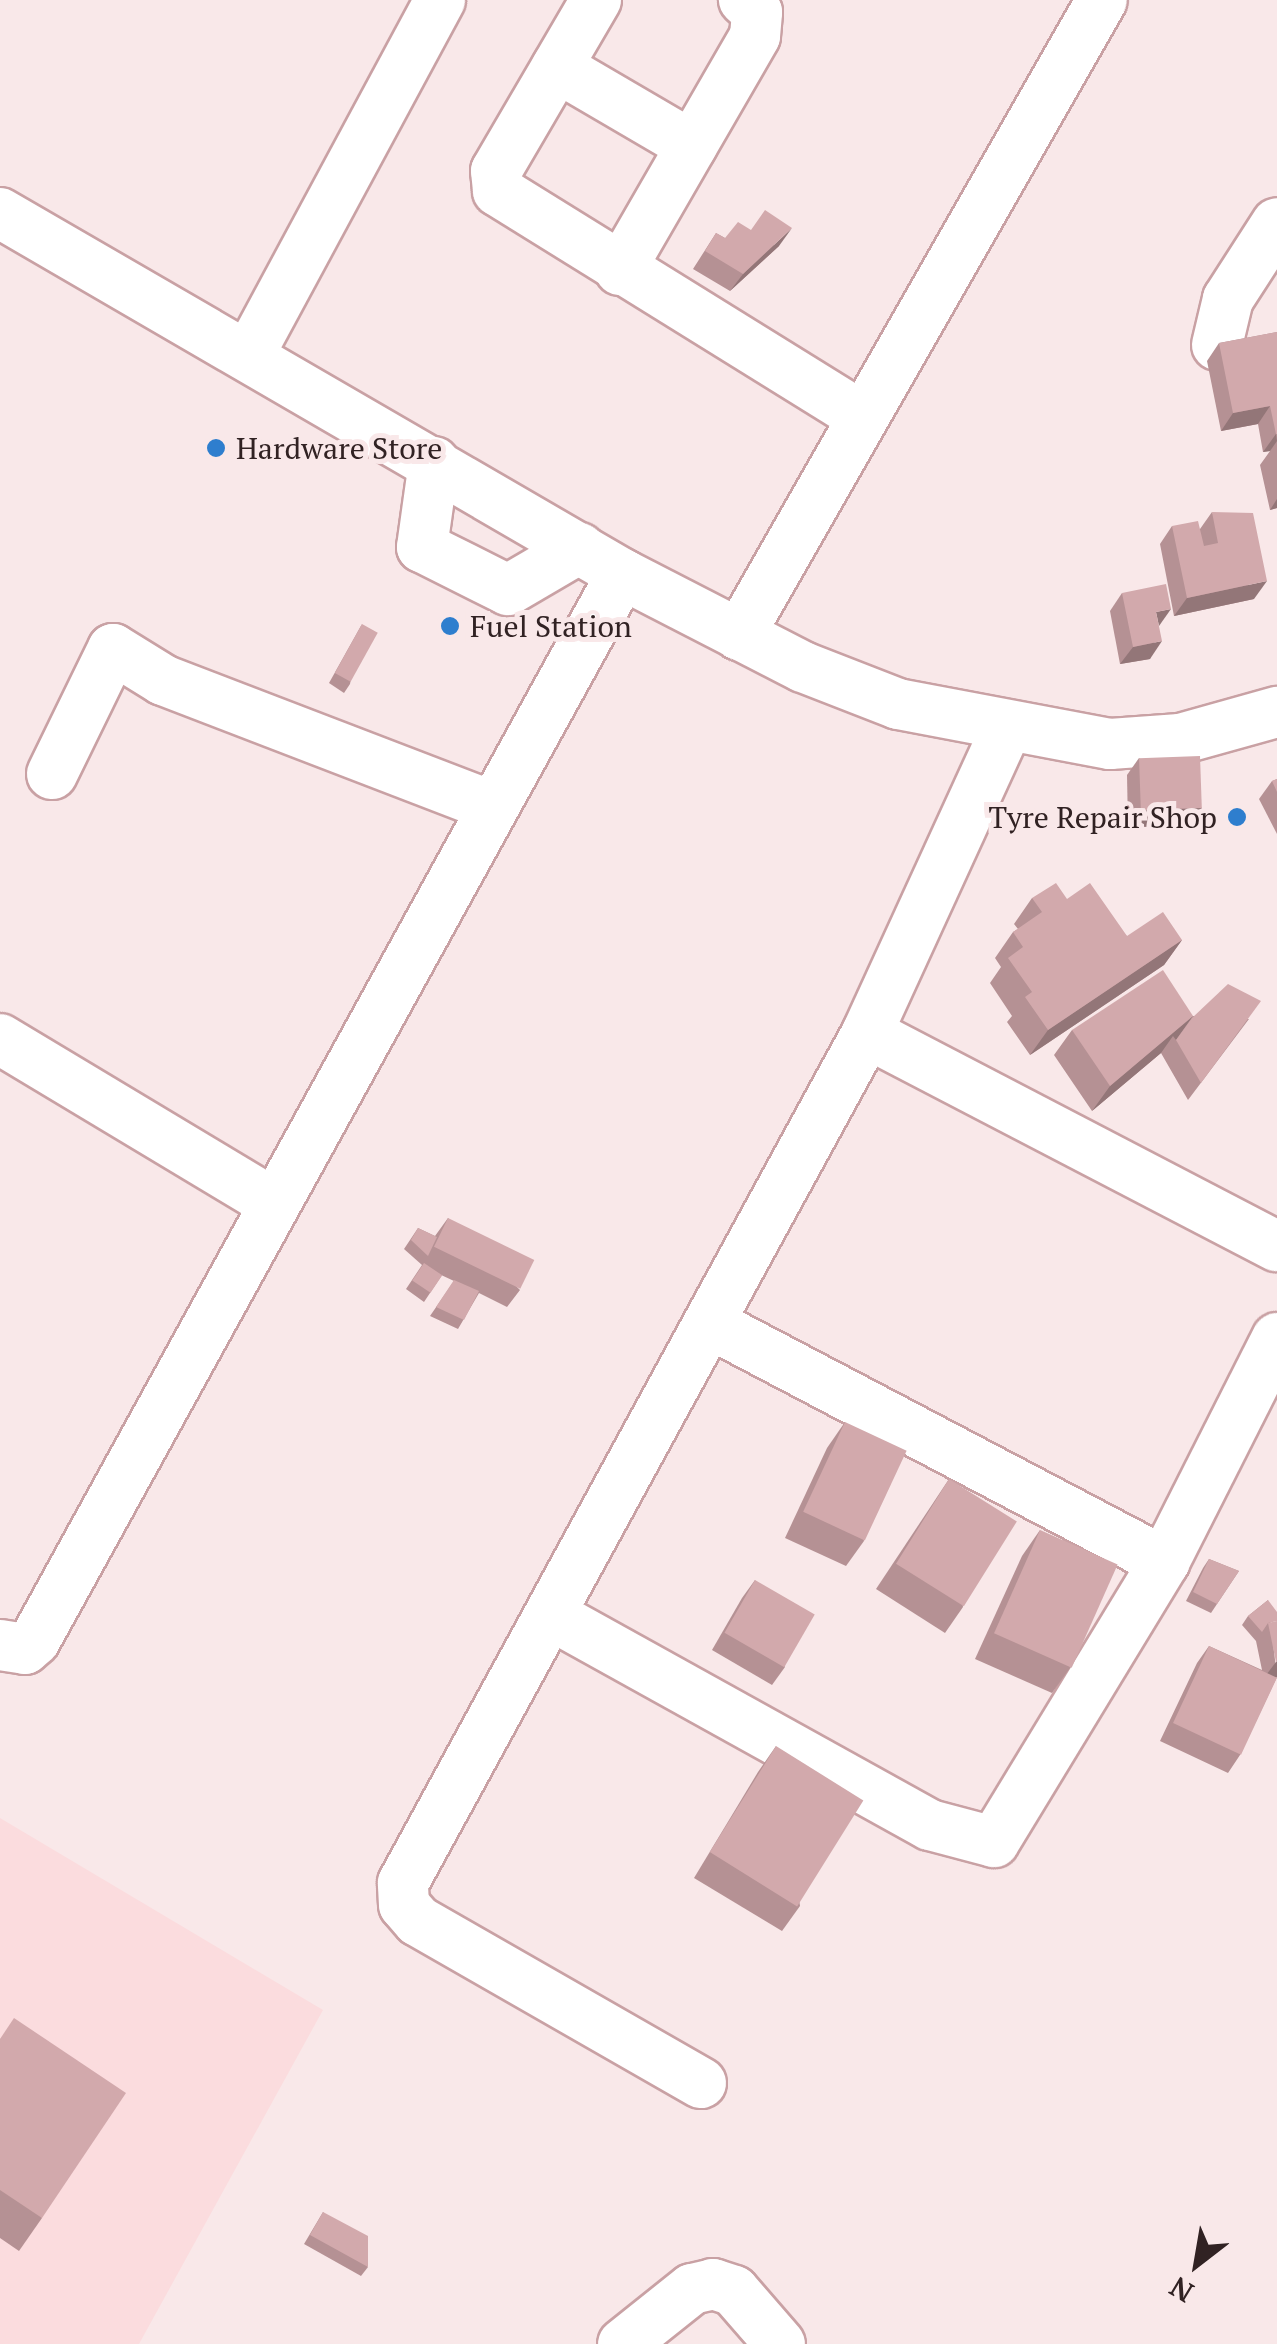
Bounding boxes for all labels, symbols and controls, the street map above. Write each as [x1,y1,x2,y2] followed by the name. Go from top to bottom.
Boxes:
[236,430,442,466] place label: Hardware Store
[205,437,227,459] marker: Hardware Store
[470,608,632,644] place label: Fuel Station
[439,615,461,637] marker: Fuel Station
[989,799,1217,835] place label: Tyre Repair Shop
[1226,806,1248,828] marker: Tyre Repair Shop
[1147,2214,1247,2314] north arrow
[1163,2269,1200,2311] text: N

